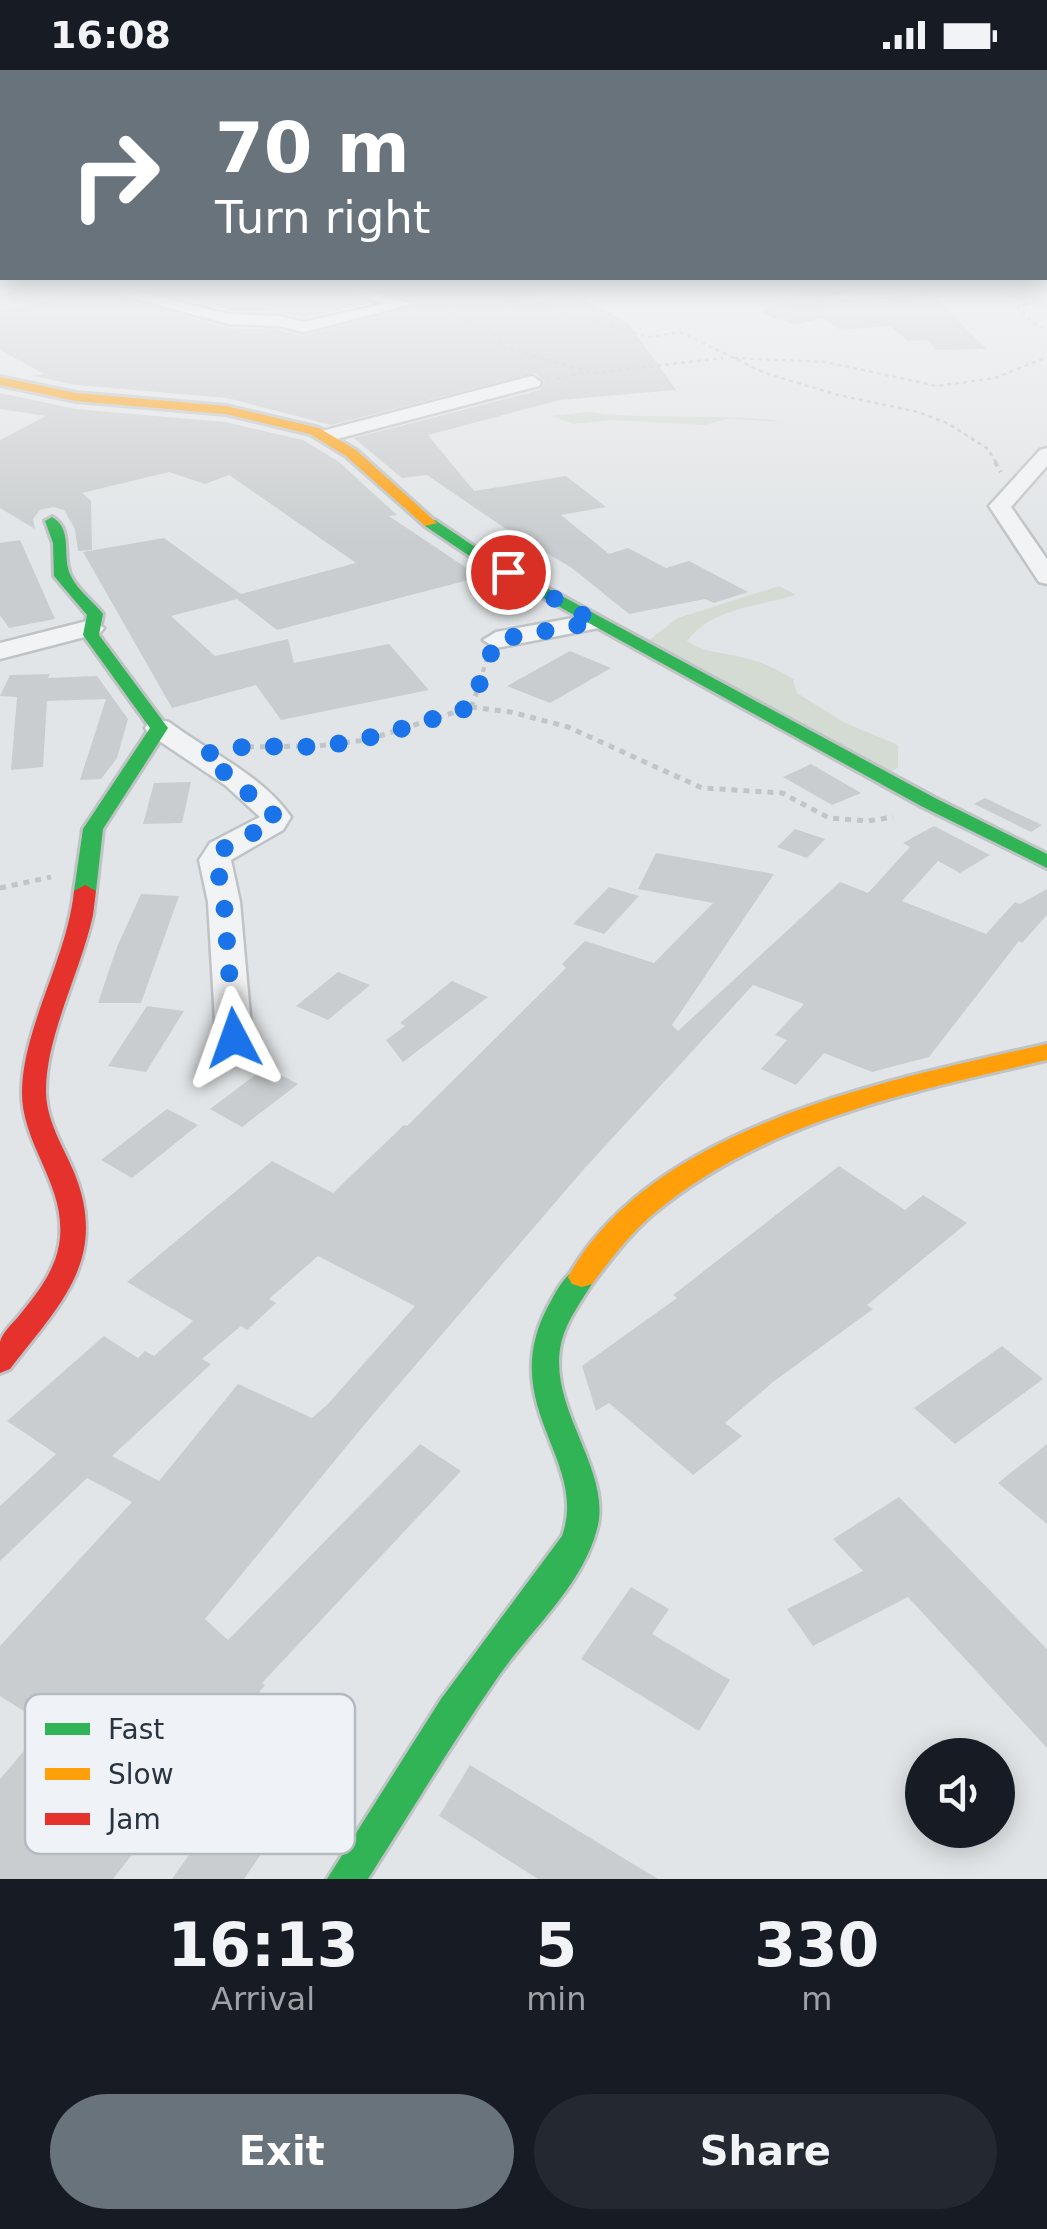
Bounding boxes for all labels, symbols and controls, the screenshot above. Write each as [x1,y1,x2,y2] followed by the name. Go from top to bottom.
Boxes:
[50,13,171,57] text: 16:08
[215,107,410,189] text: 70 m
[50,110,180,240] icon: right
[215,191,430,244] text: Turn right
[466,530,551,615] pin
[481,545,536,600] icon: arrive
[182,986,286,1090] position arrow
[25,1694,355,1854] legend
[108,1713,164,1746] text: Fast
[905,1738,1015,1848] map controls
[905,1738,1015,1848] button: sound
[108,1758,174,1791] text: Slow
[106,1803,161,1836] text: Jam
[168,1910,359,1980] text: 16:13
[535,1910,577,1980] text: 5
[754,1910,879,1980] text: 330
[211,1980,315,2018] text: Arrival
[526,1980,587,2018] text: min
[801,1980,832,2018] text: m
[50,2094,514,2209] button: Exit
[534,2094,997,2209] button: Share

